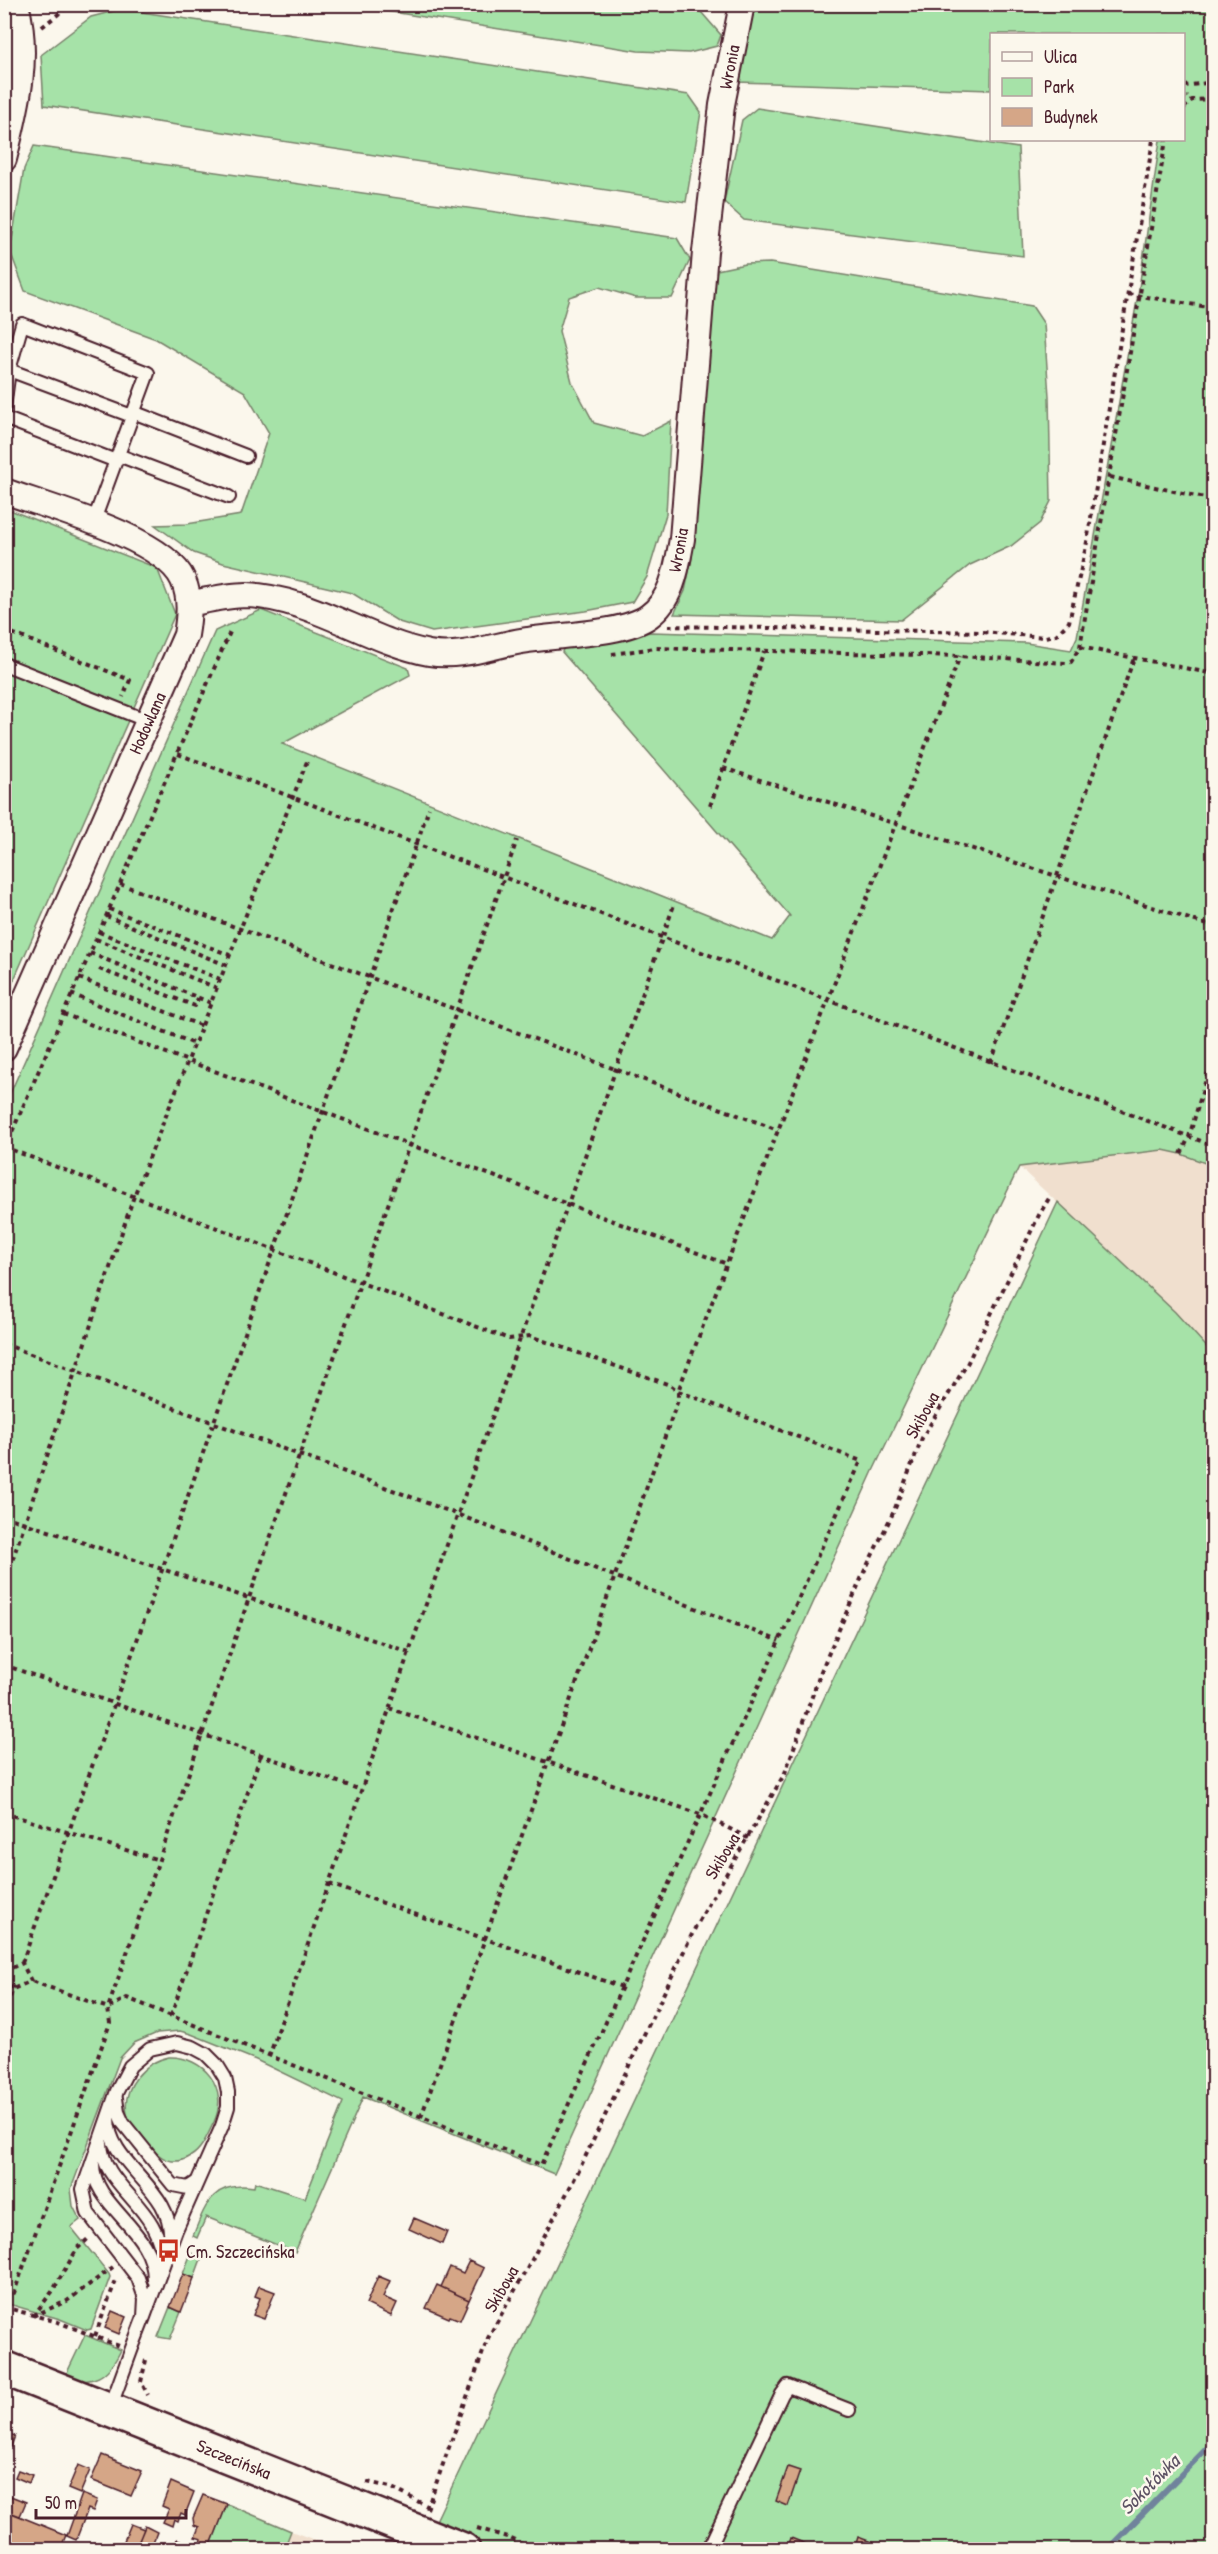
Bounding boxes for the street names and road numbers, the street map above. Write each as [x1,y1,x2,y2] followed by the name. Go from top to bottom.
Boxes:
[712,43,746,91] street label: Wronia
[662,526,694,574] street label: Wronia
[122,688,172,758] street label: Hodowlana
[899,1387,945,1443] street label: Skibowa
[698,1828,746,1884] street label: Skibowa
[478,2261,524,2317] street label: Skibowa
[193,2433,275,2485] street label: Szczecińska

